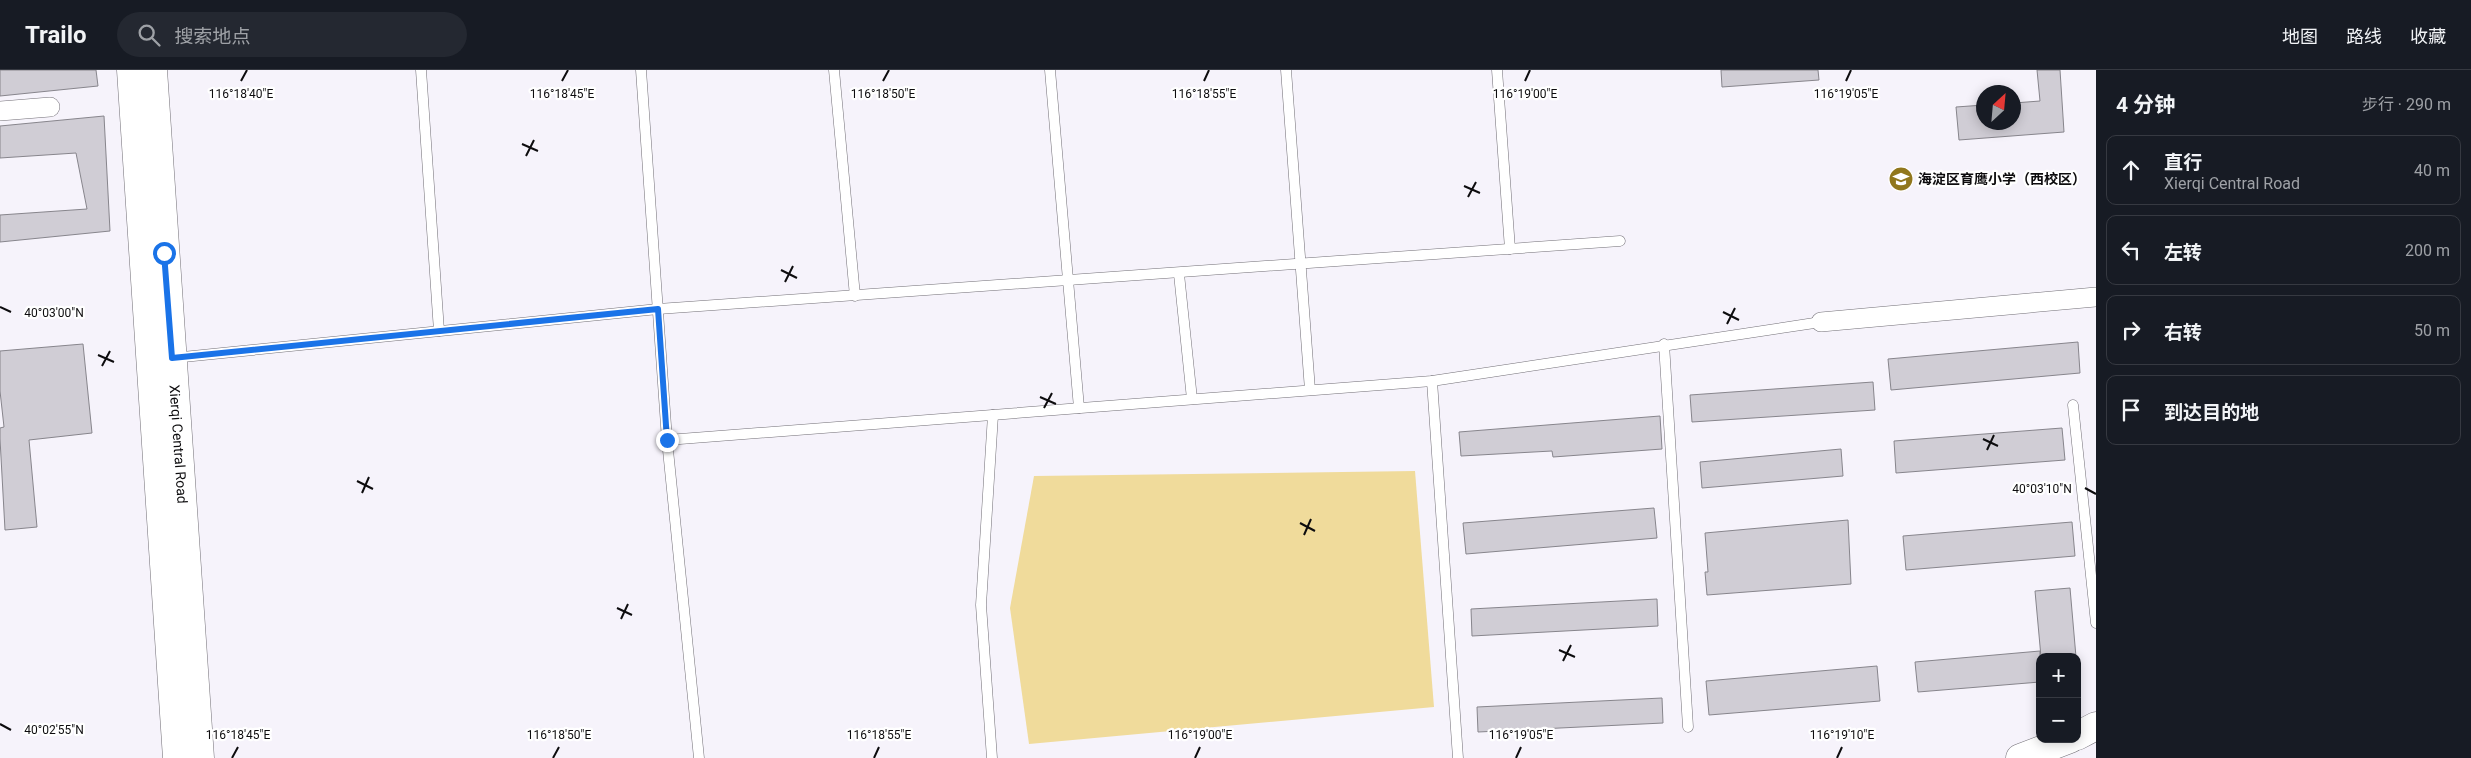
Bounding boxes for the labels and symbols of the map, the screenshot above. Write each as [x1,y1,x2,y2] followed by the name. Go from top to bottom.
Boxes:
[1976,85,2021,130] north arrow
[209,87,273,101] text: 116°18'40"E
[530,87,594,101] text: 116°18'45"E
[851,87,915,101] text: 116°18'50"E
[1172,87,1236,101] text: 116°18'55"E
[1493,87,1557,101] text: 116°19'00"E
[1814,87,1878,101] text: 116°19'05"E
[1888,166,1914,192] school or university icon: 海淀区育鹰小学（西校区）
[1918,171,2086,187] place label: 海淀区育鹰小学（西校区）
[153,242,176,265] route start
[24,306,84,320] text: 40°03'00"N
[167,384,191,504] street label: Xierqi Central Road
[656,429,679,452] route end
[2012,482,2072,496] text: 40°03'10"N
[24,723,84,737] text: 40°02'55"N
[206,728,270,742] text: 116°18'45"E
[527,728,591,742] text: 116°18'50"E
[847,728,911,742] text: 116°18'55"E
[1168,728,1232,742] text: 116°19'00"E
[1489,728,1553,742] text: 116°19'05"E
[1810,728,1874,742] text: 116°19'10"E

